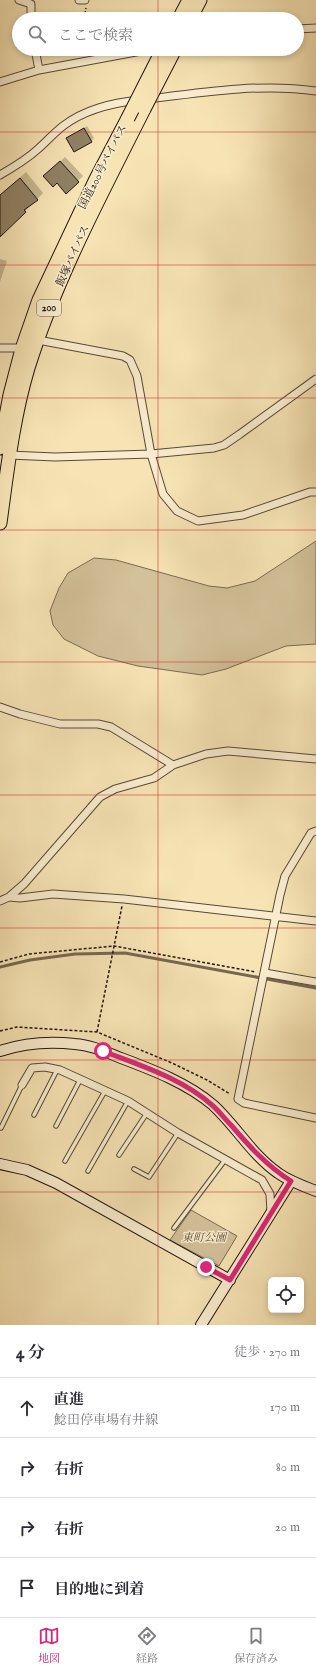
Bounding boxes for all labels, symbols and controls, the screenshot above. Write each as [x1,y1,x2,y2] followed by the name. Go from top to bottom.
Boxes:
[12,12,304,56] search box
[26,23,48,45] icon: search
[58,26,133,45] text: ここで検索
[76,123,130,211] street label: 国道200号バイパス
[53,223,93,289] street label: 飯塚バイパス
[37,300,61,316] road number: 200
[94,1042,112,1060] route start
[182,1231,228,1245] park label: 東町公園
[197,1258,215,1276] route end
[268,1277,304,1313] map controls
[268,1277,304,1313] button: locate
[16,1343,45,1364] text: 4 分
[234,1344,300,1361] text: 徒歩 · 270 m
[54,1390,84,1409] text: 直進
[16,1397,38,1419] icon: ahead
[270,1399,300,1416] text: 170 m
[54,1412,158,1429] text: 鯰田停車場有井線
[16,1457,38,1479] icon: right
[276,1459,300,1476] text: 80 m
[54,1460,84,1479] text: 右折
[16,1517,38,1539] icon: right
[275,1519,300,1536] text: 20 m
[54,1520,84,1539] text: 右折
[16,1577,38,1599] icon: arrive
[54,1580,144,1599] text: 目的地に到着
[38,1625,60,1666] tab: 地図
[136,1625,158,1666] tab: 経路
[234,1625,278,1666] tab: 保存済み

